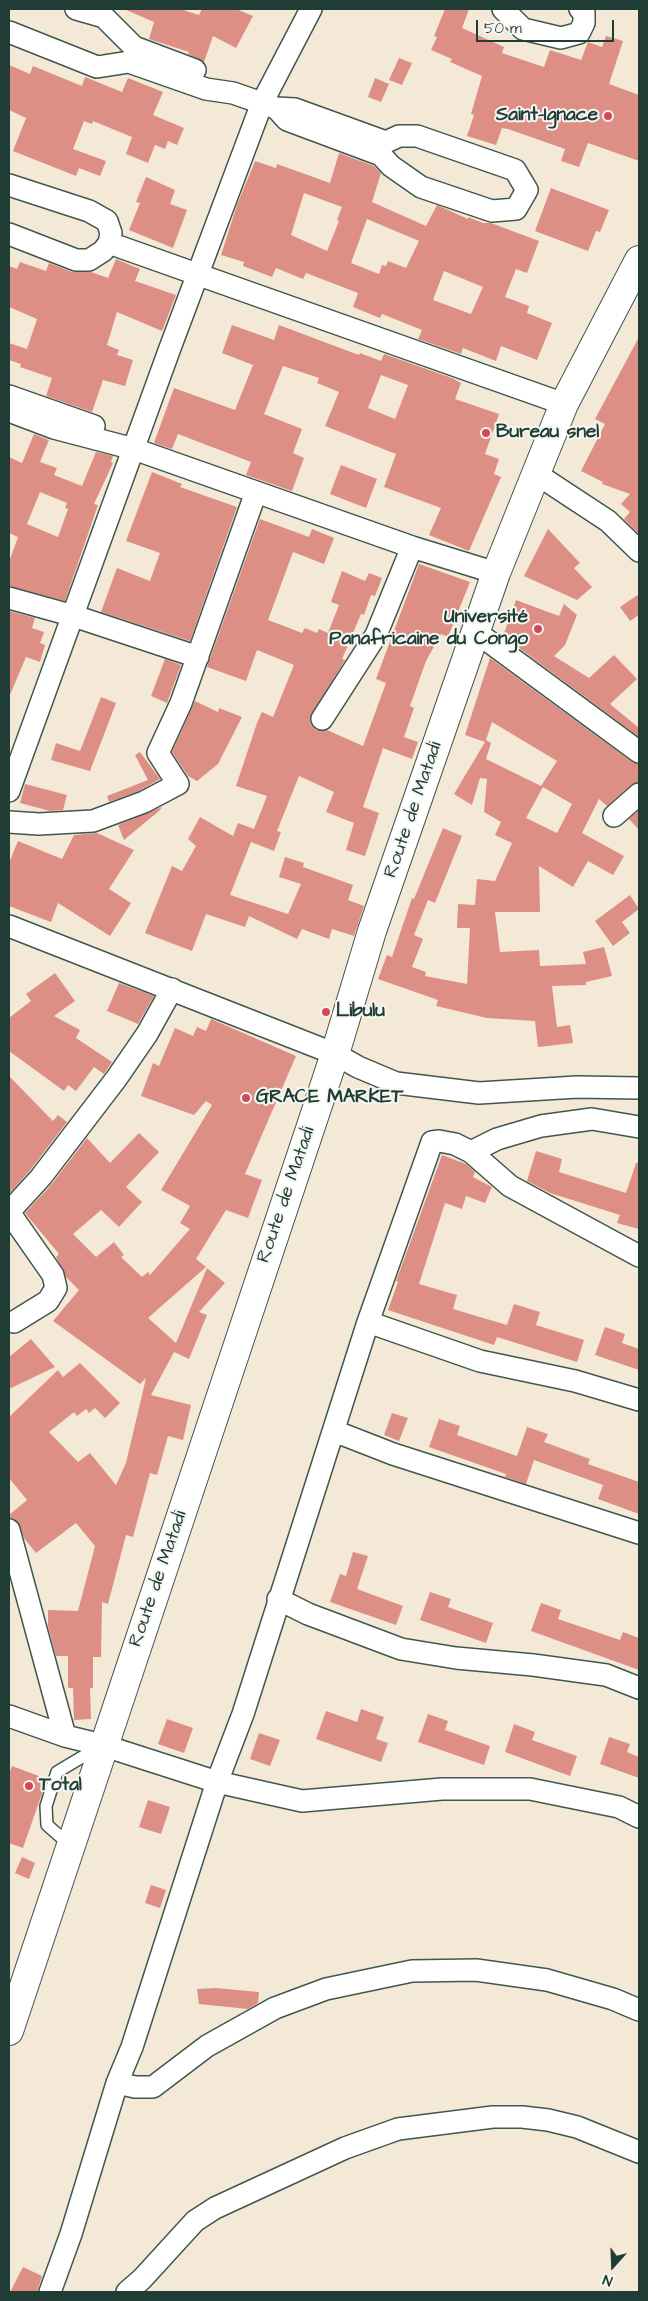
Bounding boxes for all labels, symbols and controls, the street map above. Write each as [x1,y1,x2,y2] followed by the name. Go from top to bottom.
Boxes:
[478,10,616,42] scale bar
[484,18,522,39] text: 50 m
[496,105,598,127] place label: Saint-Ignace
[602,110,614,122] marker: Saint-Ignace
[496,422,599,444] place label: Bureau snel
[480,427,492,439] marker: Bureau snel
[329,607,528,651] place label: Université Panafricaine du Congo
[532,623,544,635] marker: Université Panafricaine du Congo
[380,739,448,881] street label: Route de Matadi
[336,1001,385,1023] place label: Libulu
[320,1006,332,1018] marker: Libulu
[256,1087,403,1109] place label: GRACE MARKET
[240,1092,252,1104] marker: GRACE MARKET
[253,1124,321,1266] street label: Route de Matadi
[125,1508,193,1650] street label: Route de Matadi
[39,1775,82,1797] place label: Total
[23,1780,35,1792] marker: Total
[588,2241,638,2291] north arrow
[600,2269,615,2291] text: N

